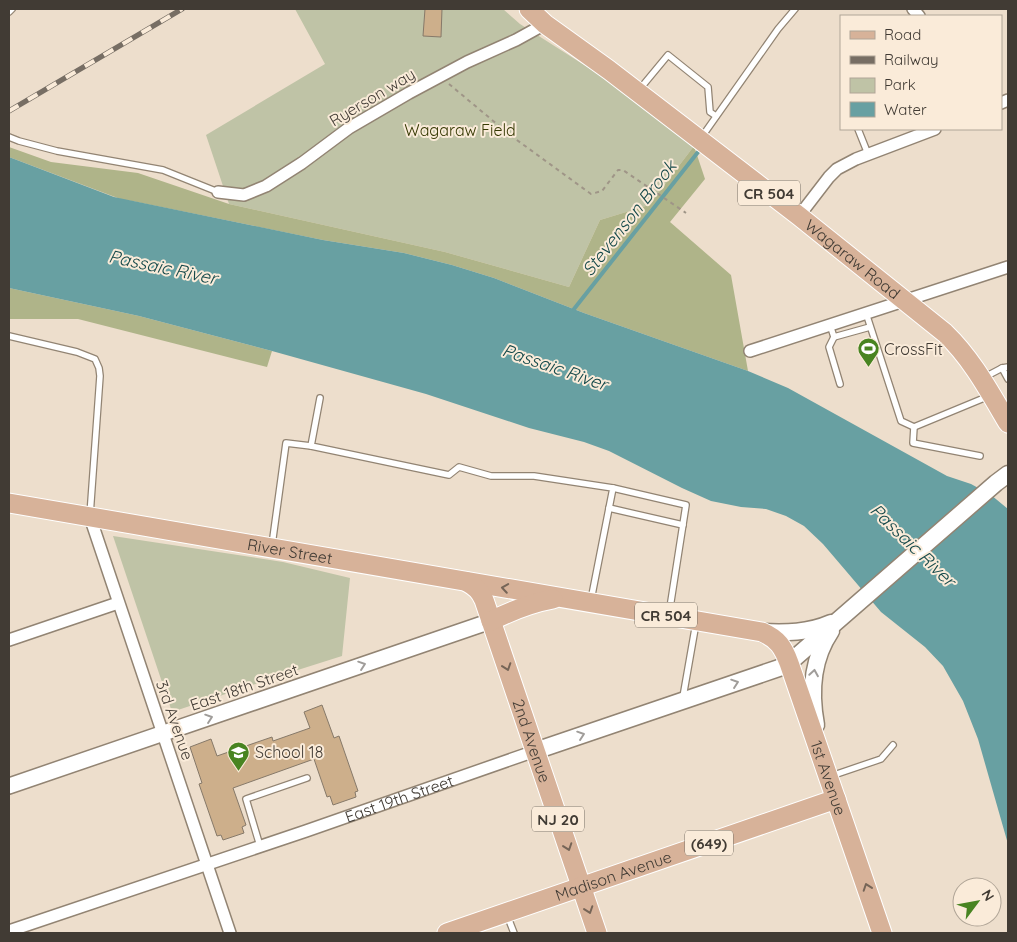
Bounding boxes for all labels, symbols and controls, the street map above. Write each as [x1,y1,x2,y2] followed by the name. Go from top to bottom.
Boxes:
[840,15,1002,130] legend
[884,25,921,44] text: Road
[884,50,939,69] text: Railway
[325,64,419,130] street label: Ryerson way
[884,75,916,94] text: Park
[884,100,927,119] text: Water
[404,120,516,140] park label: Wagaraw Field
[577,154,682,280] water label: Stevenson Brook
[738,180,800,206] road number: CR 504
[801,215,904,303] street label: Wagaraw Road
[107,244,221,290] water label: Passaic River
[856,337,880,368] sports icon: CrossFit
[499,338,613,396] water label: Passaic River
[884,339,943,359] place label: CrossFit
[865,499,962,593] water label: Passaic River
[246,534,334,568] street label: River Street
[501,583,509,594] one-way arrow
[635,602,697,628] road number: CR 504
[187,659,301,715] street label: East 18th Street
[357,661,366,671] one-way arrow
[501,662,511,670] one-way arrow
[809,669,819,678] one-way arrow
[152,678,198,762] street label: 3rd Avenue
[730,679,739,689] one-way arrow
[508,696,555,785] street label: 2nd Avenue
[204,714,212,724] one-way arrow
[577,731,585,741] one-way arrow
[806,738,851,818] street label: 1st Avenue
[227,740,251,771] school or university icon: School 18
[255,742,323,762] place label: School 18
[342,770,456,827] street label: East 19th Street
[532,806,584,832] road number: NJ 20
[685,830,733,856] road number: (649)
[562,842,572,851] one-way arrow
[553,846,674,905] street label: Madison Avenue
[952,877,1002,927] north arrow
[862,883,872,892] one-way arrow
[978,886,998,904] text: N
[584,906,594,914] one-way arrow

